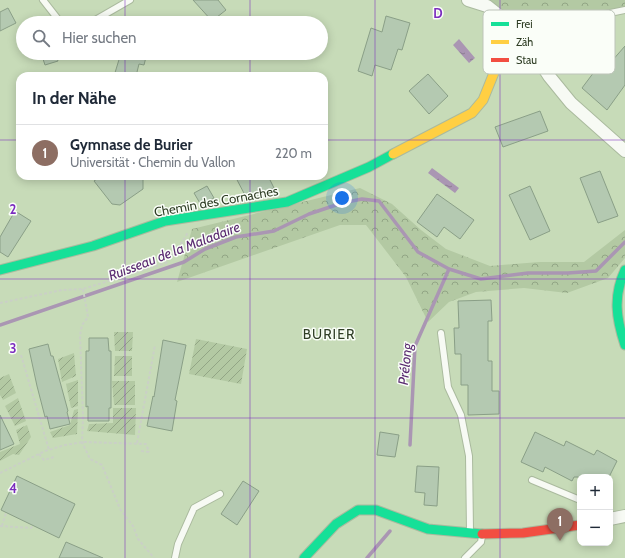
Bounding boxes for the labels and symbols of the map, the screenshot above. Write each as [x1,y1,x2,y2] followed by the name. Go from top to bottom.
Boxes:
[433,5,443,21] text: D
[483,10,615,74] legend
[516,17,533,31] text: Frei
[516,35,533,49] text: Zäh
[516,53,537,67] text: Stau
[153,182,280,220] street label: Chemin des Cornaches
[332,188,352,208] your location
[10,201,17,217] text: 2
[106,217,243,284] water label: Ruisseau de la Maladaire
[303,325,355,343] district label: BURIER
[9,340,17,356] text: 3
[394,342,416,386] water label: Prélong
[9,480,17,496] text: 4
[547,508,573,541] pin: 1

